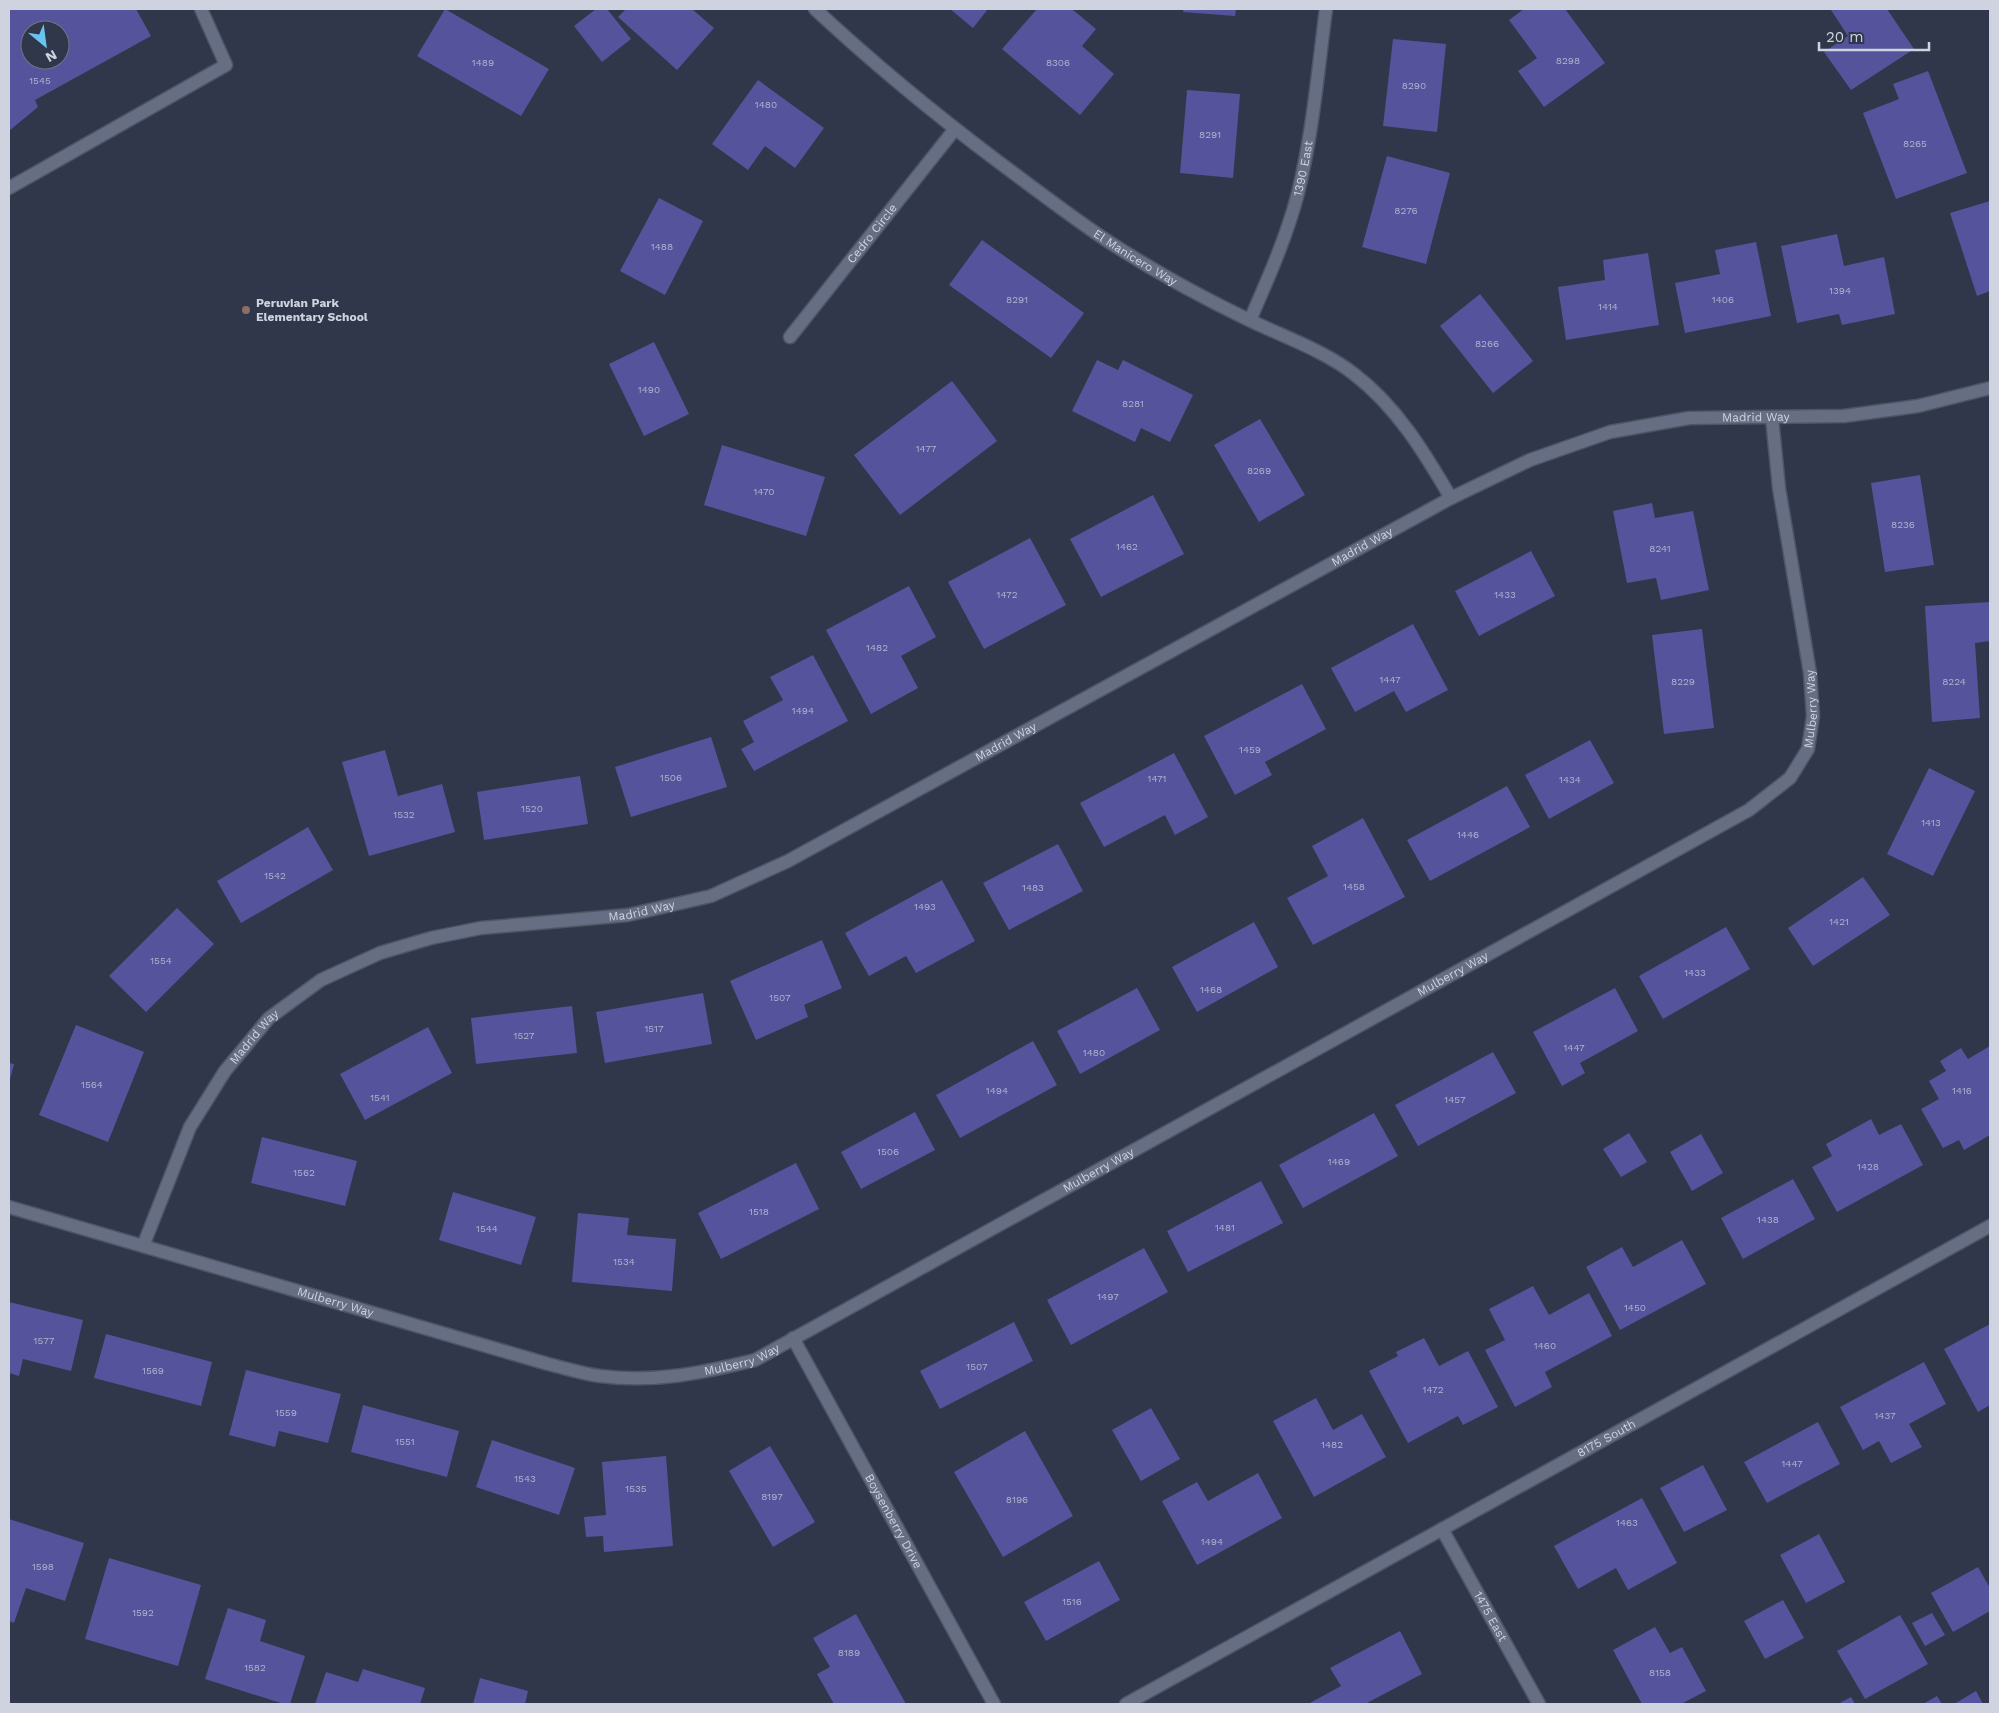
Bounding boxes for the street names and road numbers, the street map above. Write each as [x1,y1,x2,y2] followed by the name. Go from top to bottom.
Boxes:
[1290,140,1316,198] street label: 1390 East
[844,201,900,266] street label: Cedro Circle
[1091,227,1180,289] street label: El Manicero Way
[1722,410,1791,425] street label: Madrid Way
[1329,524,1396,569] street label: Madrid Way
[1801,668,1820,749] street label: Mulberry Way
[973,719,1040,764] street label: Madrid Way
[608,897,677,924] street label: Madrid Way
[1415,948,1491,999] street label: Mulberry Way
[227,1006,282,1067] street label: Madrid Way
[1060,1144,1137,1195] street label: Mulberry Way
[296,1284,376,1320] street label: Mulberry Way
[703,1340,783,1378] street label: Mulberry Way
[1575,1416,1638,1460] street label: 8175 South
[862,1471,925,1571] street label: Boysenberry Drive
[1471,1589,1510,1644] street label: 1475 East

